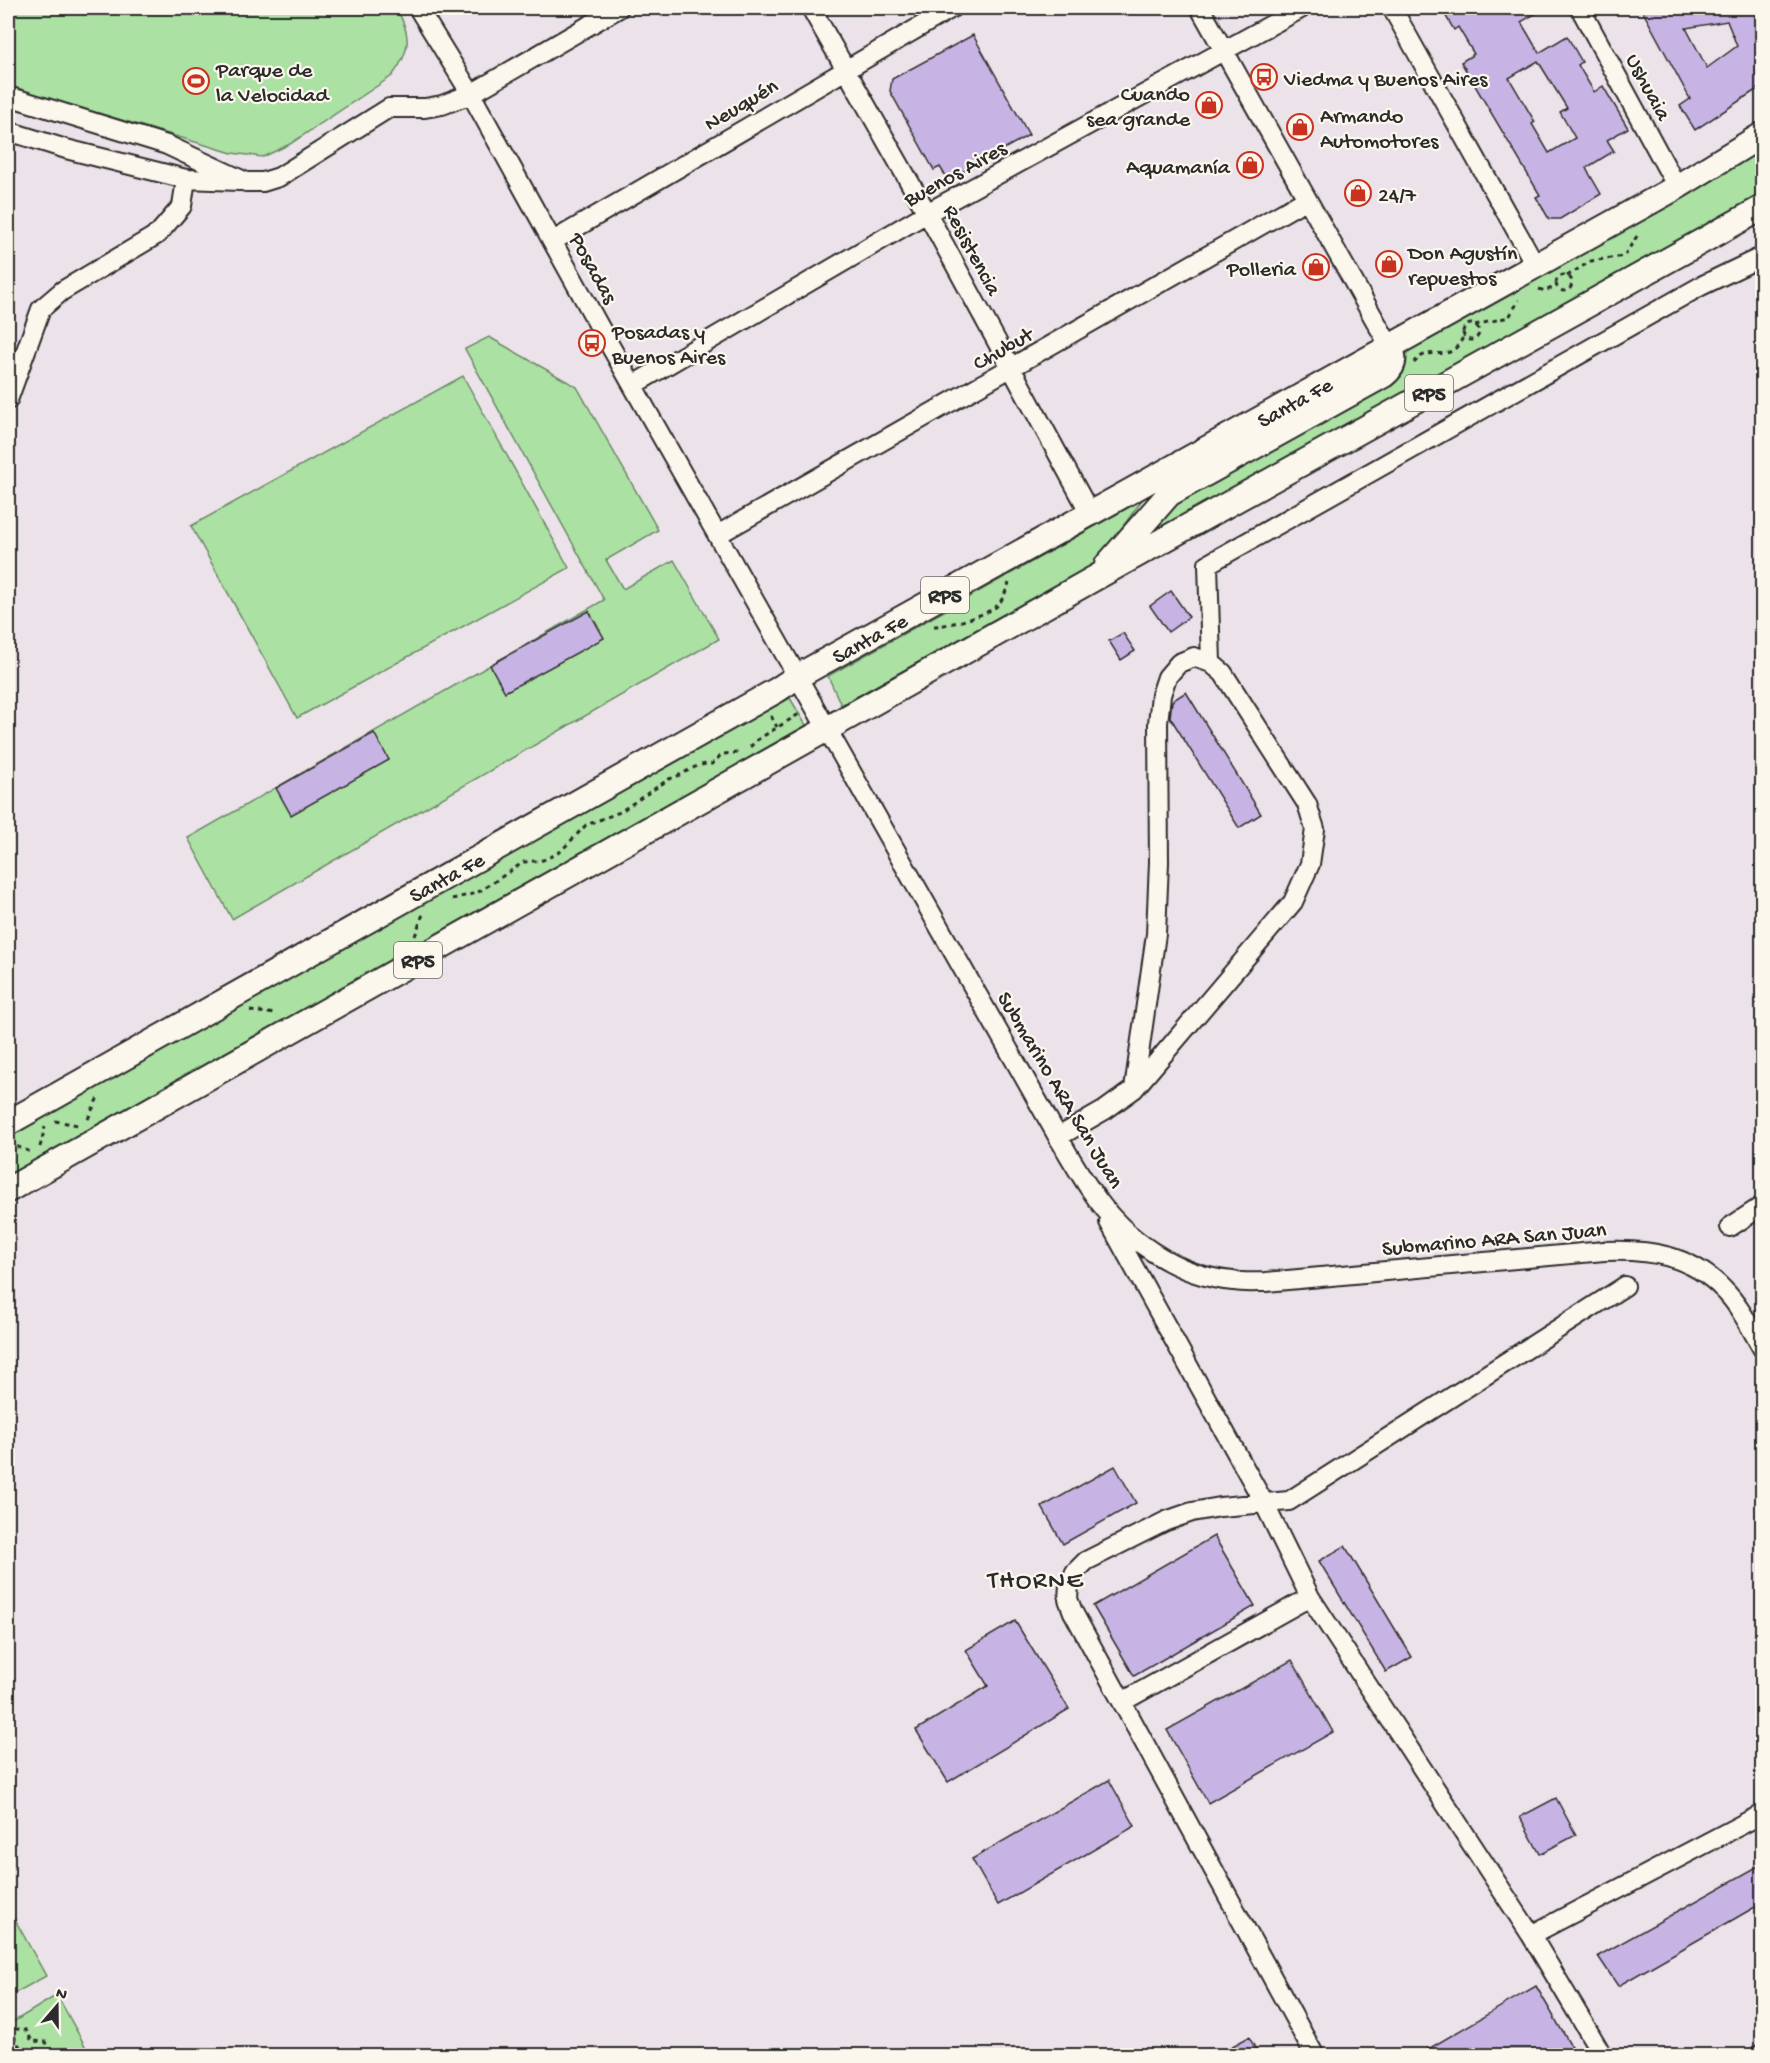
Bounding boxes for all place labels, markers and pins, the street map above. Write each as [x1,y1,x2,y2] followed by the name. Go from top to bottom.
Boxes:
[215,59,330,110] place label: Parque de la Velocidad
[1249,62,1279,92] bus stop icon: Viedma y Buenos Aires
[181,66,211,96] sports icon: Parque de la Velocidad
[1283,68,1488,94] place label: Viedma y Buenos Aires
[1086,83,1191,134] place label: Cuando sea grande
[1194,90,1224,120] shop icon: Cuando sea grande
[1320,105,1439,156] place label: Armando Automotores
[1285,112,1315,142] shop icon: Armando Automotores
[1235,150,1265,180] shop icon: Aquamanía
[1126,156,1231,182] place label: Aquamanía
[1343,178,1373,208] shop icon: 24/7
[1378,184,1416,210] place label: 24/7
[1406,242,1518,293] place label: Don Agustín repuestos
[1374,249,1404,279] shop icon: Don Agustín repuestos
[1301,252,1331,282] shop icon: Polleria
[1226,258,1297,284] place label: Polleria
[611,321,726,372] place label: Posadas y Buenos Aires
[577,328,607,358] bus stop icon: Posadas y Buenos Aires

